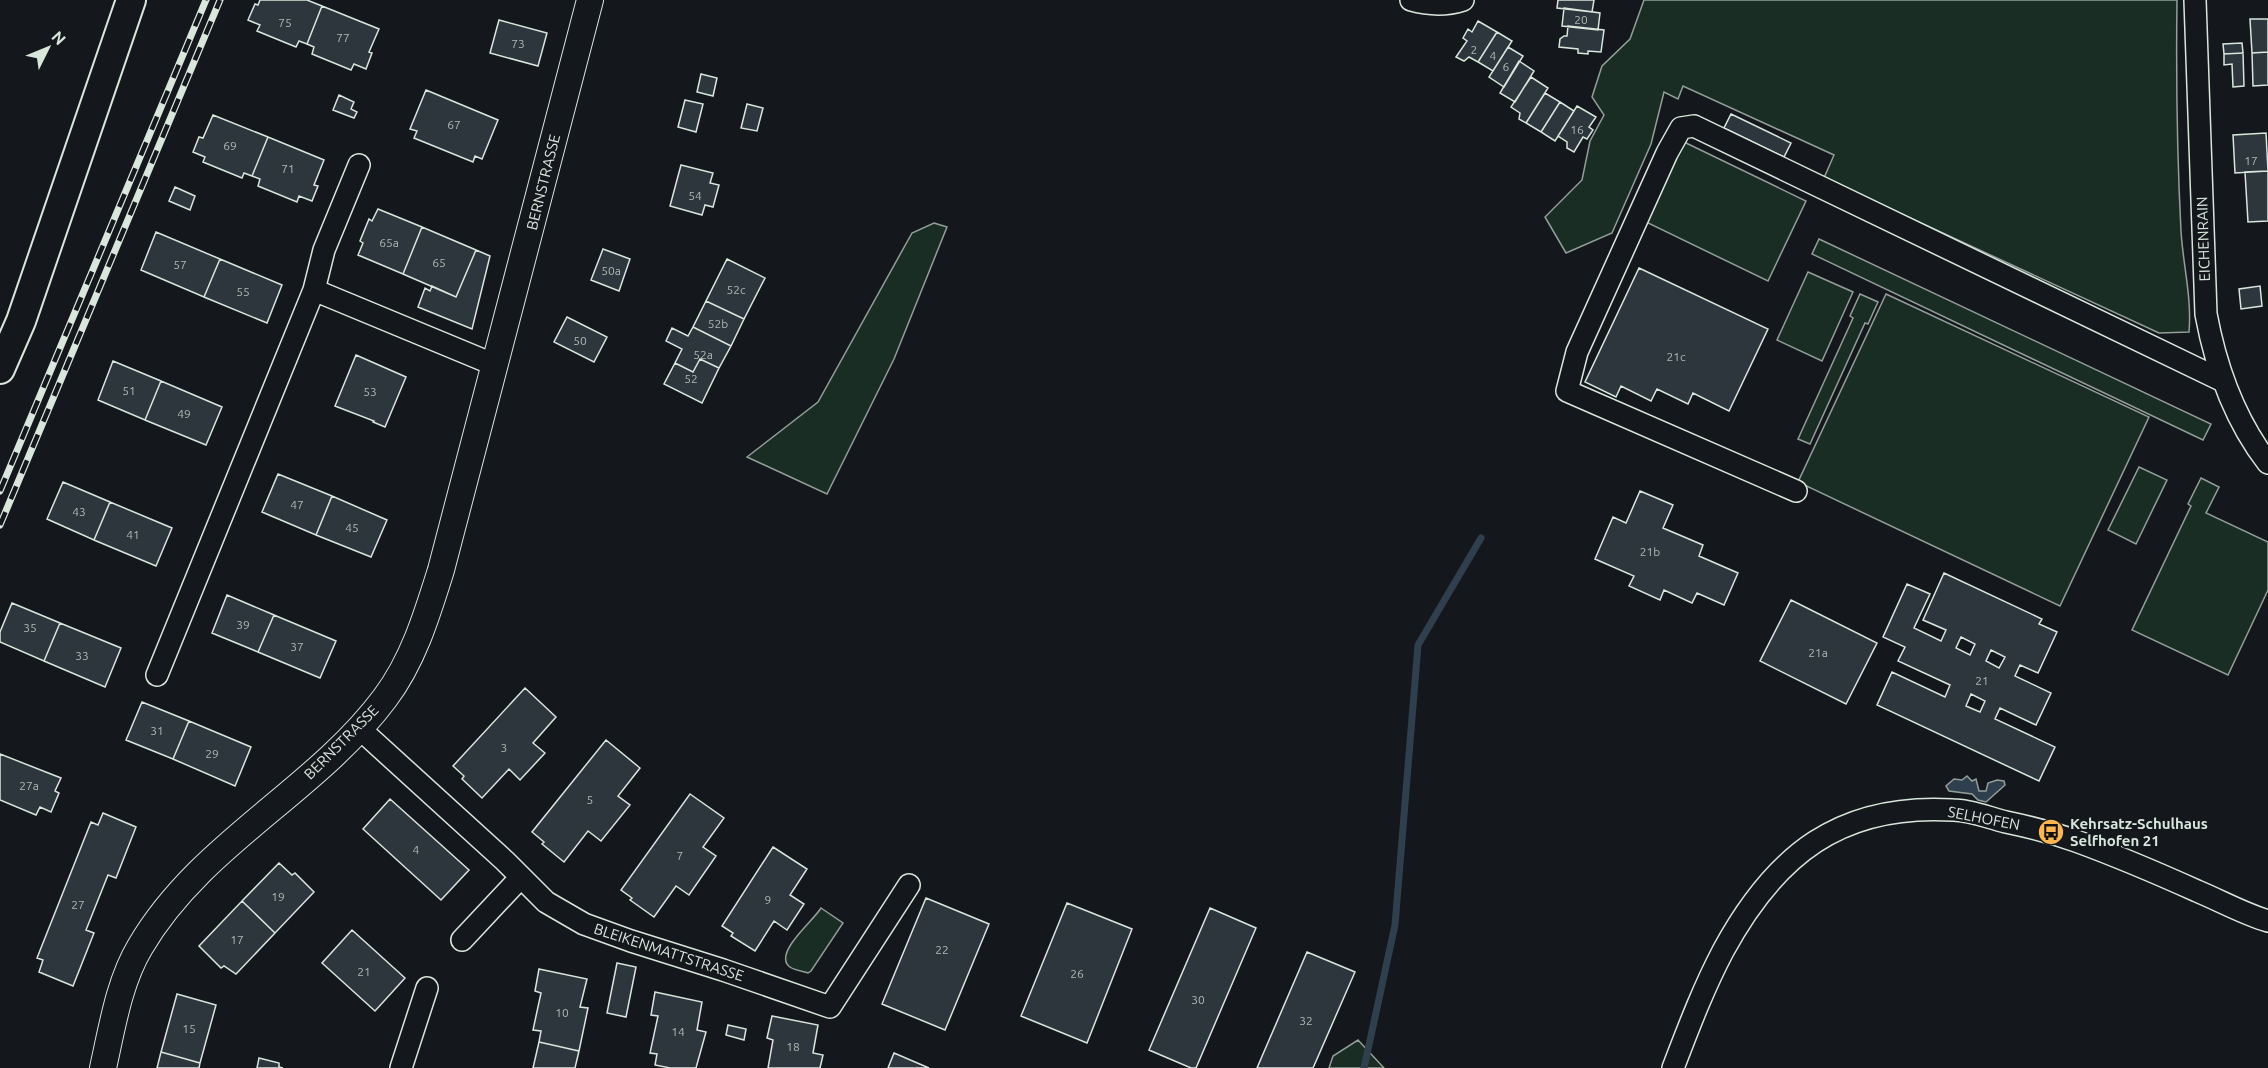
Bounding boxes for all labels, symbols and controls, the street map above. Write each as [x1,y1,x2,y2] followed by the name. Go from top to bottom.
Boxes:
[1574,13,1588,26] house number: 20
[278,16,292,29] house number: 75
[18,18,78,78] north arrow
[48,27,70,48] text: N
[336,31,350,44] house number: 77
[511,37,525,50] house number: 73
[1471,43,1477,56] house number: 2
[1490,49,1497,62] house number: 4
[1503,60,1510,73] house number: 6
[447,118,461,131] house number: 67
[1570,123,1584,136] house number: 16
[523,132,563,232] street label: BERNSTRASSE
[223,139,237,152] house number: 69
[2244,154,2258,167] house number: 17
[281,162,295,175] house number: 71
[688,189,702,202] house number: 54
[2193,196,2213,282] street label: EICHENRAIN
[379,236,399,249] house number: 65a
[432,256,446,269] house number: 65
[173,258,187,271] house number: 57
[601,264,621,277] house number: 50a
[726,283,746,296] house number: 52c
[236,285,250,298] house number: 55
[708,317,728,330] house number: 52b
[573,334,587,347] house number: 50
[693,348,713,361] house number: 52a
[1666,350,1686,363] house number: 21c
[684,372,698,385] house number: 52
[122,384,136,397] house number: 51
[363,385,377,398] house number: 53
[177,407,191,420] house number: 49
[290,498,304,511] house number: 47
[72,505,86,518] house number: 43
[345,521,359,534] house number: 45
[126,528,140,541] house number: 41
[1640,545,1660,558] house number: 21b
[236,618,250,631] house number: 39
[23,621,37,634] house number: 35
[290,640,304,653] house number: 37
[1808,646,1828,659] house number: 21a
[75,649,89,662] house number: 33
[1975,674,1989,687] house number: 21
[300,701,382,783] street label: BERNSTRASSE
[150,724,164,737] house number: 31
[501,741,507,754] house number: 3
[205,747,219,760] house number: 29
[19,779,39,792] house number: 27a
[587,793,593,806] house number: 5
[1947,803,2021,833] street label: SELHOFEN
[2070,815,2208,849] place label: Kehrsatz-Schulhaus Selfhofen 21
[2036,817,2066,847] bus stop icon: Kehrsatz-Schulhaus Selfhofen 21
[413,843,420,856] house number: 4
[677,849,683,862] house number: 7
[271,890,285,903] house number: 19
[765,893,771,906] house number: 9
[71,898,85,911] house number: 27
[592,920,746,984] street label: BLEIKENMATTSTRASSE
[230,933,244,946] house number: 17
[935,943,949,956] house number: 22
[357,965,371,978] house number: 21
[1070,967,1084,980] house number: 26
[1191,993,1205,1006] house number: 30
[555,1006,569,1019] house number: 10
[1299,1014,1313,1027] house number: 32
[182,1022,196,1035] house number: 15
[671,1025,685,1038] house number: 14
[786,1040,800,1053] house number: 18

